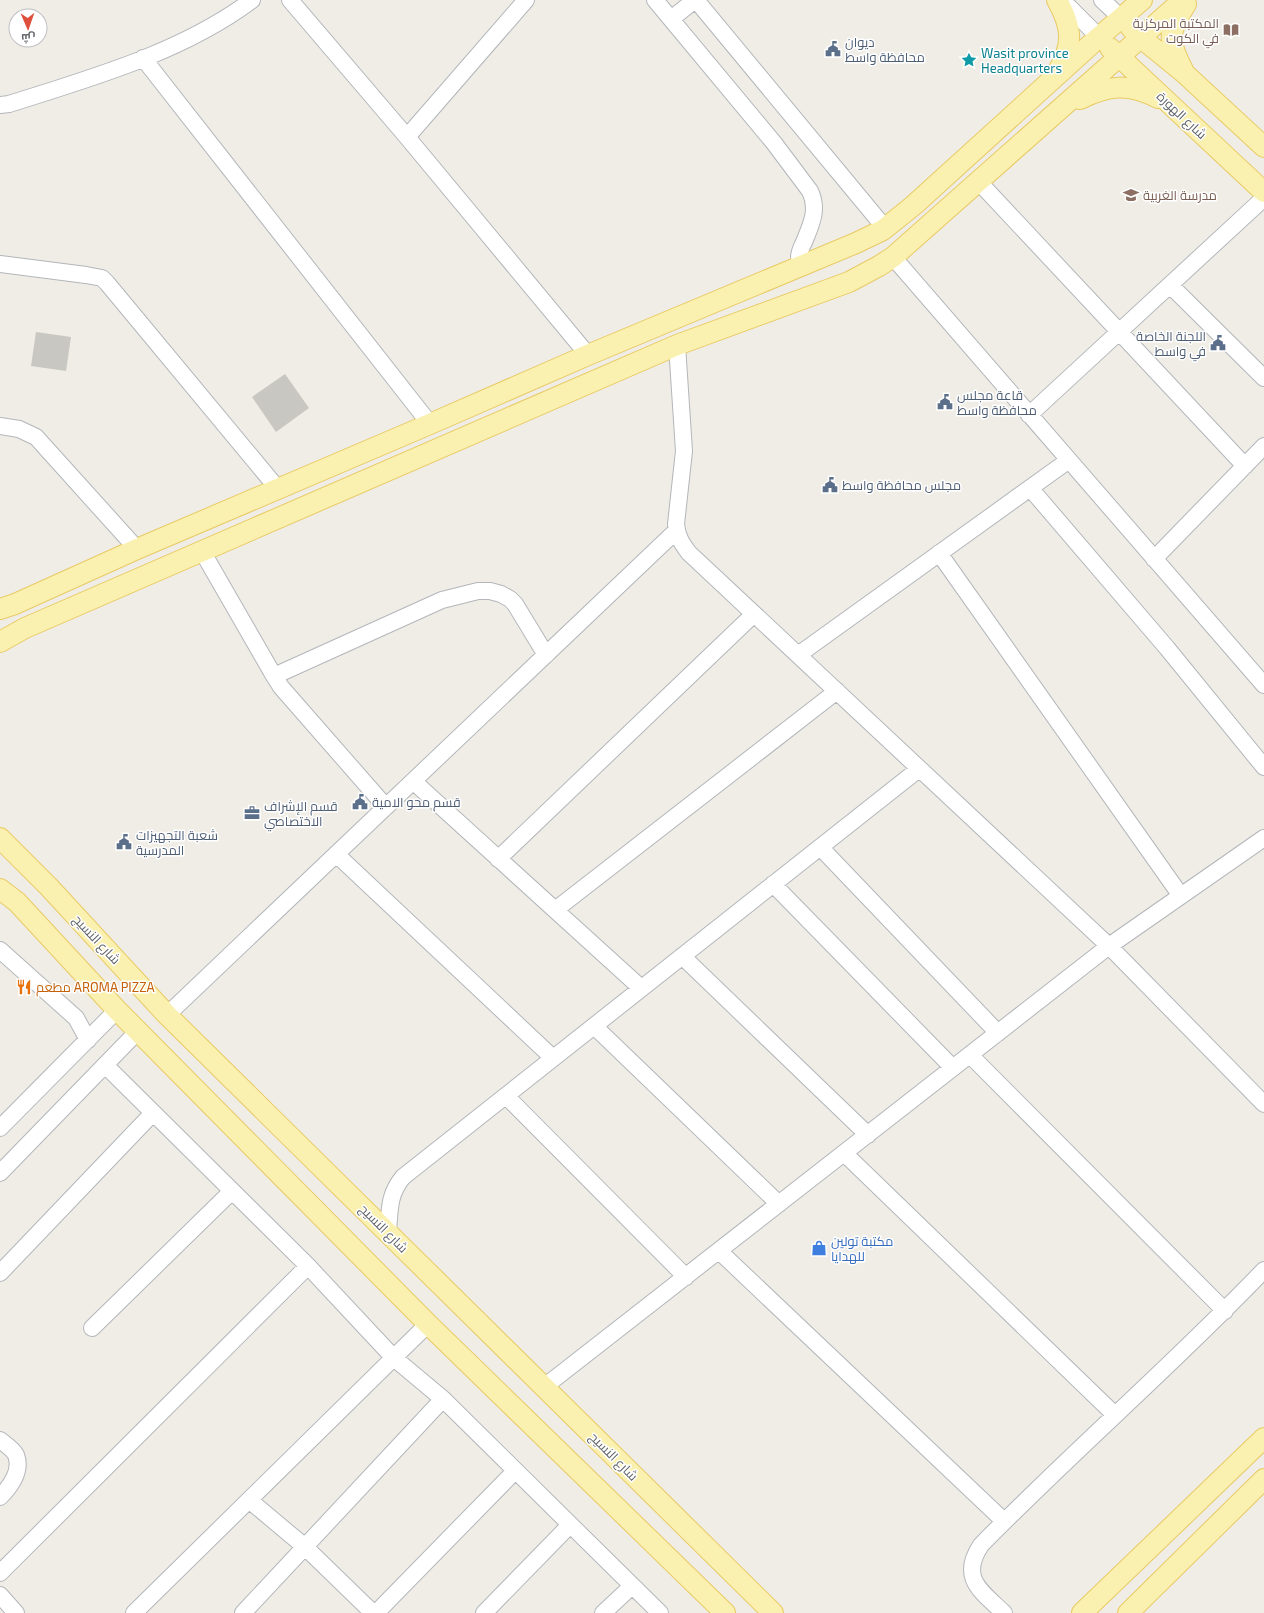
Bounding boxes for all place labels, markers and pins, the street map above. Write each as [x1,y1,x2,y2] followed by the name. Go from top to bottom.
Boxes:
[1133,15,1219,49] place label: المكتبة المركزية في الكوت
[1222,21,1240,39] library icon: المكتبة المركزية في الكوت
[845,34,925,65] place label: ديوان محافظة واسط
[824,40,842,58] public building icon: ديوان محافظة واسط
[981,45,1069,76] place label: Wasit province Headquarters
[960,51,978,69] place icon: Wasit province Headquarters
[1122,186,1140,204] school or university icon: مدرسة الغربية
[1143,187,1217,203] place label: مدرسة الغربية
[1136,328,1206,362] place label: اللجنة الخاصة في واسط
[1209,334,1227,352] public building icon: اللجنة الخاصة في واسط
[957,387,1037,418] place label: قاعة مجلس محافظة واسط
[936,393,954,411] public building icon: قاعة مجلس محافظة واسط
[821,476,839,494] public building icon: مجلس محافظة واسط
[842,477,961,493] place label: مجلس محافظة واسط
[351,793,369,811] public building icon: قسم محو الامية
[372,794,461,812] place label: قسم محو الامية
[264,798,338,832] place label: قسم الإشراف الاختصاصي
[243,804,261,822] office icon: قسم الإشراف الاختصاصي
[136,827,218,858] place label: شعبة التجهيزات المدرسية
[115,833,133,851] public building icon: شعبة التجهيزات المدرسية
[15,978,33,996] restaurant icon: مطعم AROMA PIZZA
[36,979,155,997] place label: مطعم AROMA PIZZA
[831,1233,893,1264] place label: مكتبة تولين للهدايا
[810,1239,828,1257] shop icon: مكتبة تولين للهدايا

